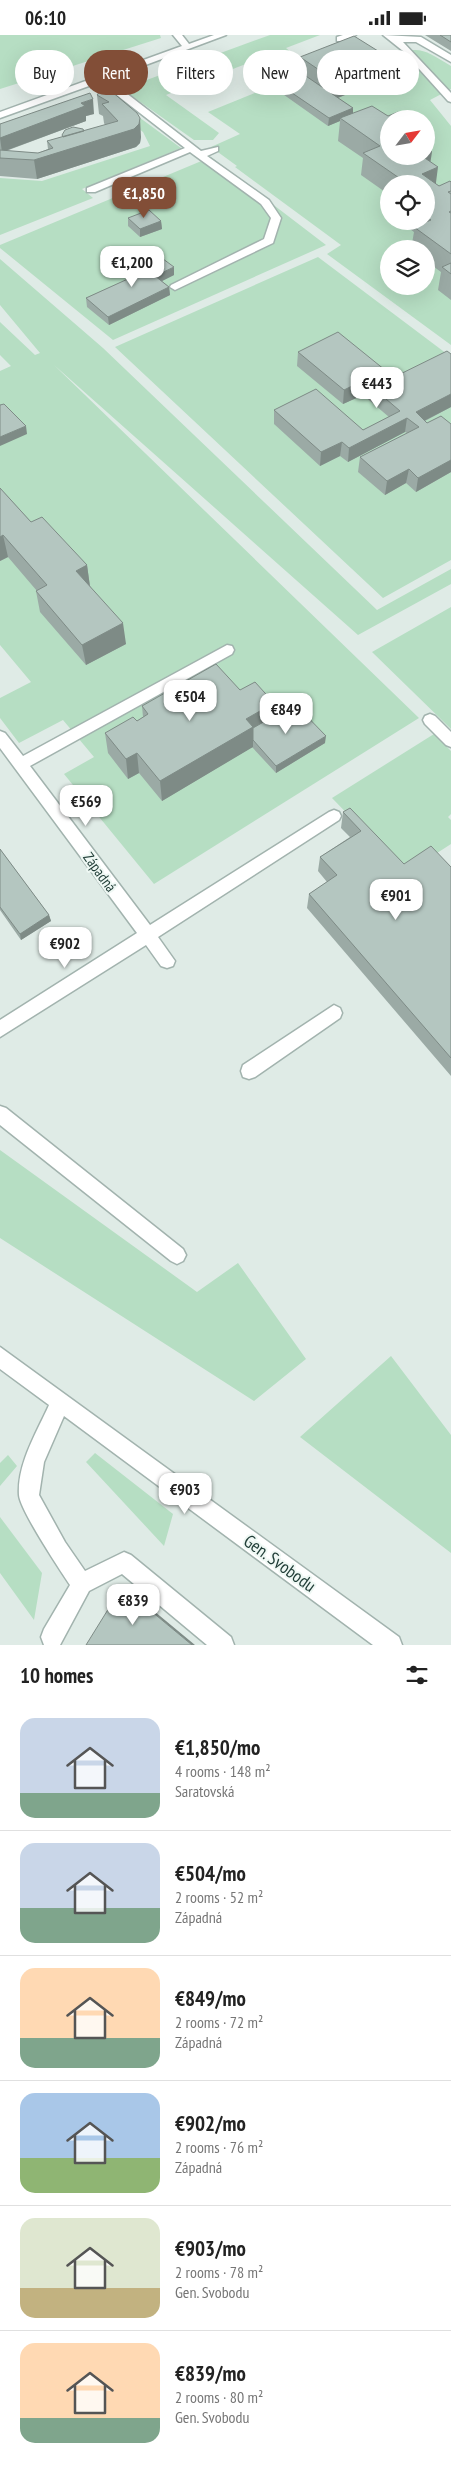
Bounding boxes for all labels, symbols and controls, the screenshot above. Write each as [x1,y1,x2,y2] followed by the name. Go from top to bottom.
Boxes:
[25,6,66,30] text: 06:10
[15,50,74,95] chip: Buy
[84,50,148,95] chip: Rent
[158,50,233,95] chip: Filters
[243,50,307,95] chip: New
[317,50,419,95] chip: Apartment
[380,110,435,165] north arrow
[380,110,435,295] map controls
[380,175,435,230] button: locate
[103,177,185,219] pin: €1,850
[123,183,165,203] text: €1,850
[380,240,435,295] button: layers
[91,245,173,288] pin: €1,200
[111,252,153,272] text: €1,200
[347,367,407,409] pin: €443
[362,373,392,393] text: €443
[160,679,220,722] pin: €504
[175,686,205,706] text: €504
[256,693,316,735] pin: €849
[271,699,301,719] text: €849
[56,785,116,827] pin: €569
[71,791,101,811] text: €569
[79,849,121,895] street label: Západná
[366,879,426,921] pin: €901
[381,885,411,905] text: €901
[35,927,95,969] pin: €902
[50,933,80,953] text: €902
[155,1473,215,1515] pin: €903
[170,1479,200,1499] text: €903
[239,1529,321,1597] street label: Gen. Svobodu
[103,1583,163,1626] pin: €839
[118,1590,148,1610] text: €839
[403,1661,431,1689] icon: filters
[20,1662,93,1689] text: 10 homes
[175,1734,260,1761] text: €1,850/mo
[60,1738,120,1798] icon: home
[175,1761,271,1781] text: 4 rooms · 148 m²
[175,1781,234,1801] text: Saratovská
[175,1860,246,1887] text: €504/mo
[60,1863,120,1923] icon: home
[175,1887,263,1907] text: 2 rooms · 52 m²
[175,1907,222,1927] text: Západná
[175,1985,246,2012] text: €849/mo
[60,1988,120,2048] icon: home
[175,2012,263,2032] text: 2 rooms · 72 m²
[175,2032,222,2052] text: Západná
[175,2110,246,2137] text: €902/mo
[60,2113,120,2173] icon: home
[175,2137,263,2157] text: 2 rooms · 76 m²
[175,2157,222,2177] text: Západná
[175,2235,246,2262] text: €903/mo
[60,2238,120,2298] icon: home
[175,2262,263,2282] text: 2 rooms · 78 m²
[175,2282,249,2302] text: Gen. Svobodu
[175,2360,246,2387] text: €839/mo
[60,2363,120,2423] icon: home
[175,2387,263,2407] text: 2 rooms · 80 m²
[175,2407,249,2427] text: Gen. Svobodu

